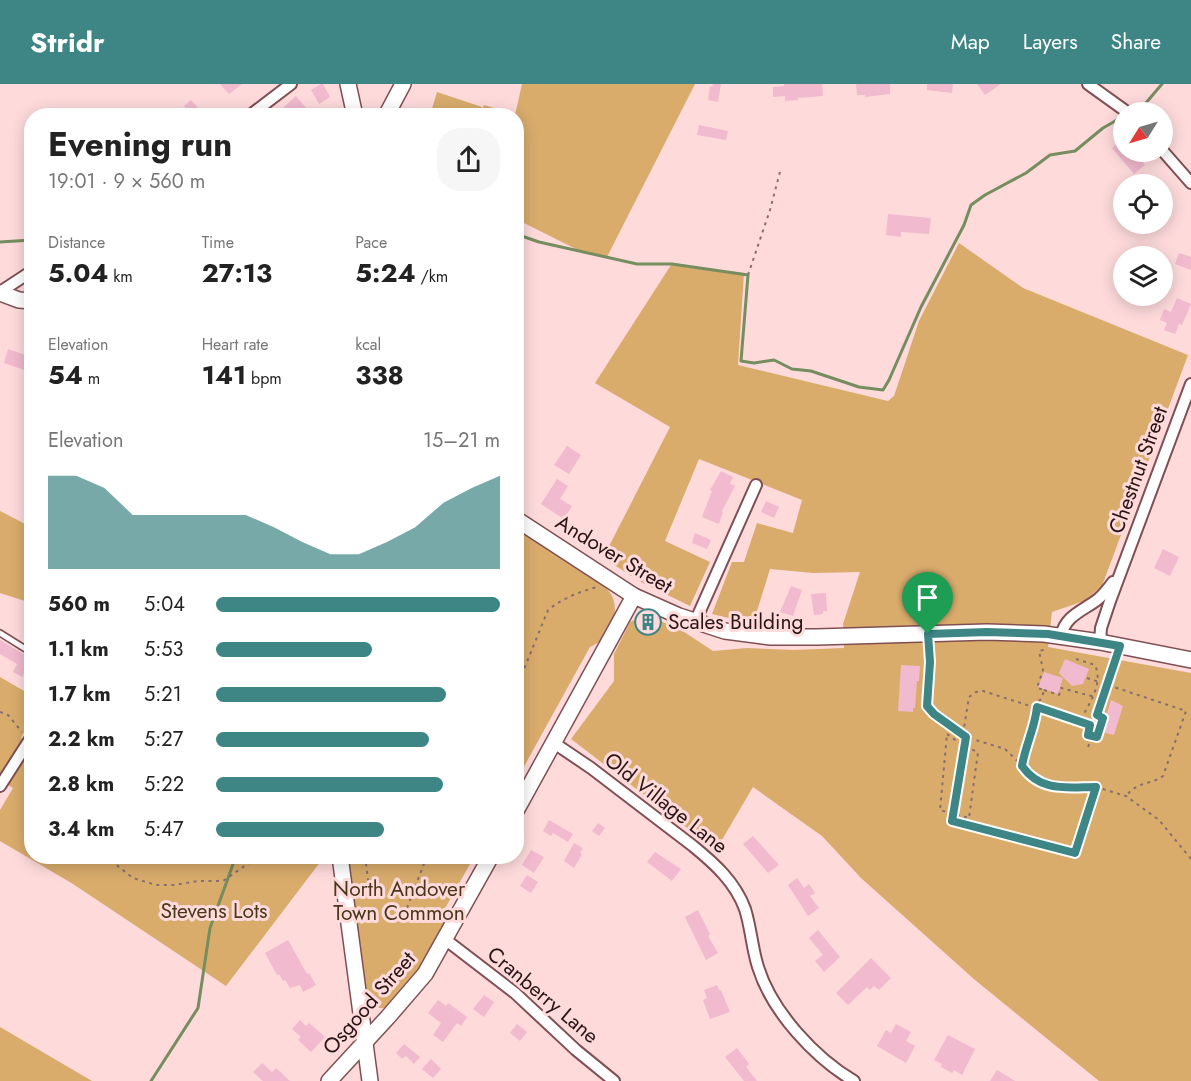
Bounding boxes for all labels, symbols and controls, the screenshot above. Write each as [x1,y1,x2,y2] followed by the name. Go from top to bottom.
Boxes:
[30,22,104,63] text: Stridr
[951,27,990,57] text: Map
[1023,27,1078,57] text: Layers
[1111,27,1161,57] text: Share
[1113,102,1173,162] north arrow
[1113,102,1173,306] map controls
[48,121,232,168] text: Evening run
[437,128,500,191] button: share
[48,167,205,196] text: 19:01 · 9 × 560 m
[1113,174,1173,234] button: locate
[48,231,105,254] text: Distance
[202,231,234,254] text: Time
[355,231,387,254] text: Pace
[1113,246,1173,306] button: layers
[48,254,109,292] text: 5.04
[202,254,272,292] text: 27:13
[355,254,416,292] text: 5:24
[109,265,133,288] text: km
[416,265,448,288] text: /km
[48,333,108,356] text: Elevation
[202,333,268,356] text: Heart rate
[355,333,381,356] text: kcal
[48,356,83,394] text: 54
[202,356,246,394] text: 141
[355,356,404,394] text: 338
[83,367,100,390] text: m
[246,367,282,390] text: bpm
[1101,402,1175,538] street label: Chestnut Street
[48,426,123,455] text: Elevation
[423,426,500,455] text: 15–21 m
[550,507,678,601] street label: Andover Street
[902,572,953,634] pin
[911,581,944,614] icon: arrive
[48,590,110,619] text: 560 m
[144,590,185,619] text: 5:04
[633,607,663,637] building icon: Scales Building
[668,607,804,637] place label: Scales Building
[48,635,109,664] text: 1.1 km
[144,635,183,664] text: 5:53
[48,680,111,709] text: 1.7 km
[144,680,182,709] text: 5:21
[48,725,115,754] text: 2.2 km
[144,725,183,754] text: 5:27
[598,745,734,861] street label: Old Village Lane
[48,770,114,799] text: 2.8 km
[144,770,184,799] text: 5:22
[48,815,114,844] text: 3.4 km
[144,815,183,844] text: 5:47
[333,874,466,928] park label: North Andover Town Common
[161,896,268,926] park label: Stevens Lots
[481,939,605,1051] street label: Cranberry Lane
[316,945,422,1061] street label: Osgood Street

